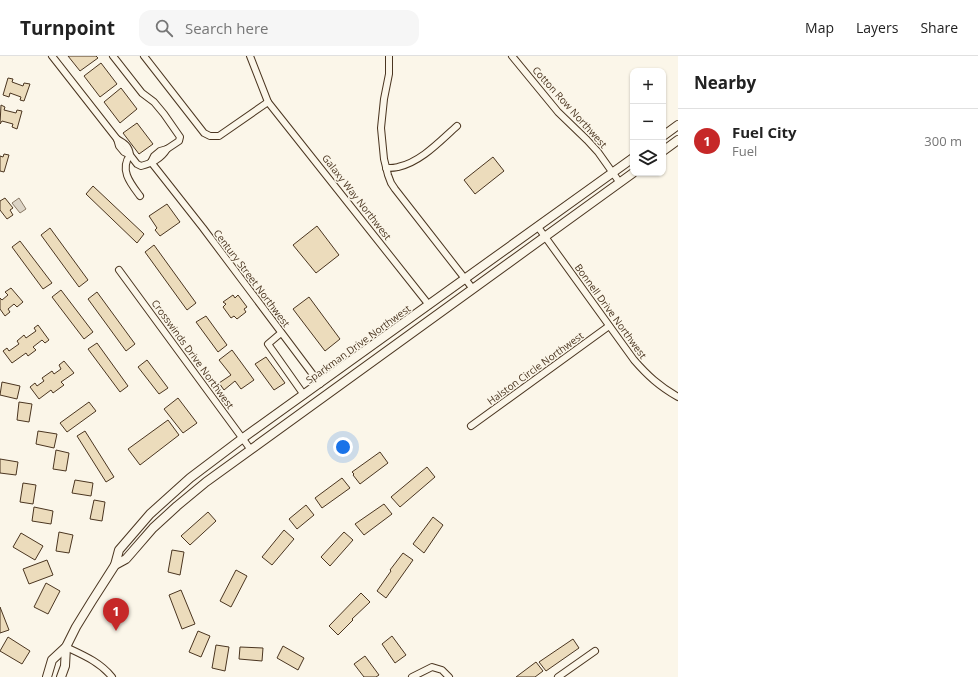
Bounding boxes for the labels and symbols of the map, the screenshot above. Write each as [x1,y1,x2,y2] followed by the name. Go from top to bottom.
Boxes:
[529,63,611,151] street label: Cotton Row Northwest
[319,151,395,243] street label: Galaxy Way Northwest
[211,226,294,330] street label: Century Street Northwest
[572,261,650,362] street label: Bonnell Drive Northwest
[149,297,238,412] street label: Crosswinds Drive Northwest
[303,301,413,387] street label: Sparkman Drive Northwest
[484,328,586,408] street label: Halston Circle Northwest
[333,437,353,457] your location
[103,598,129,631] pin: 1

